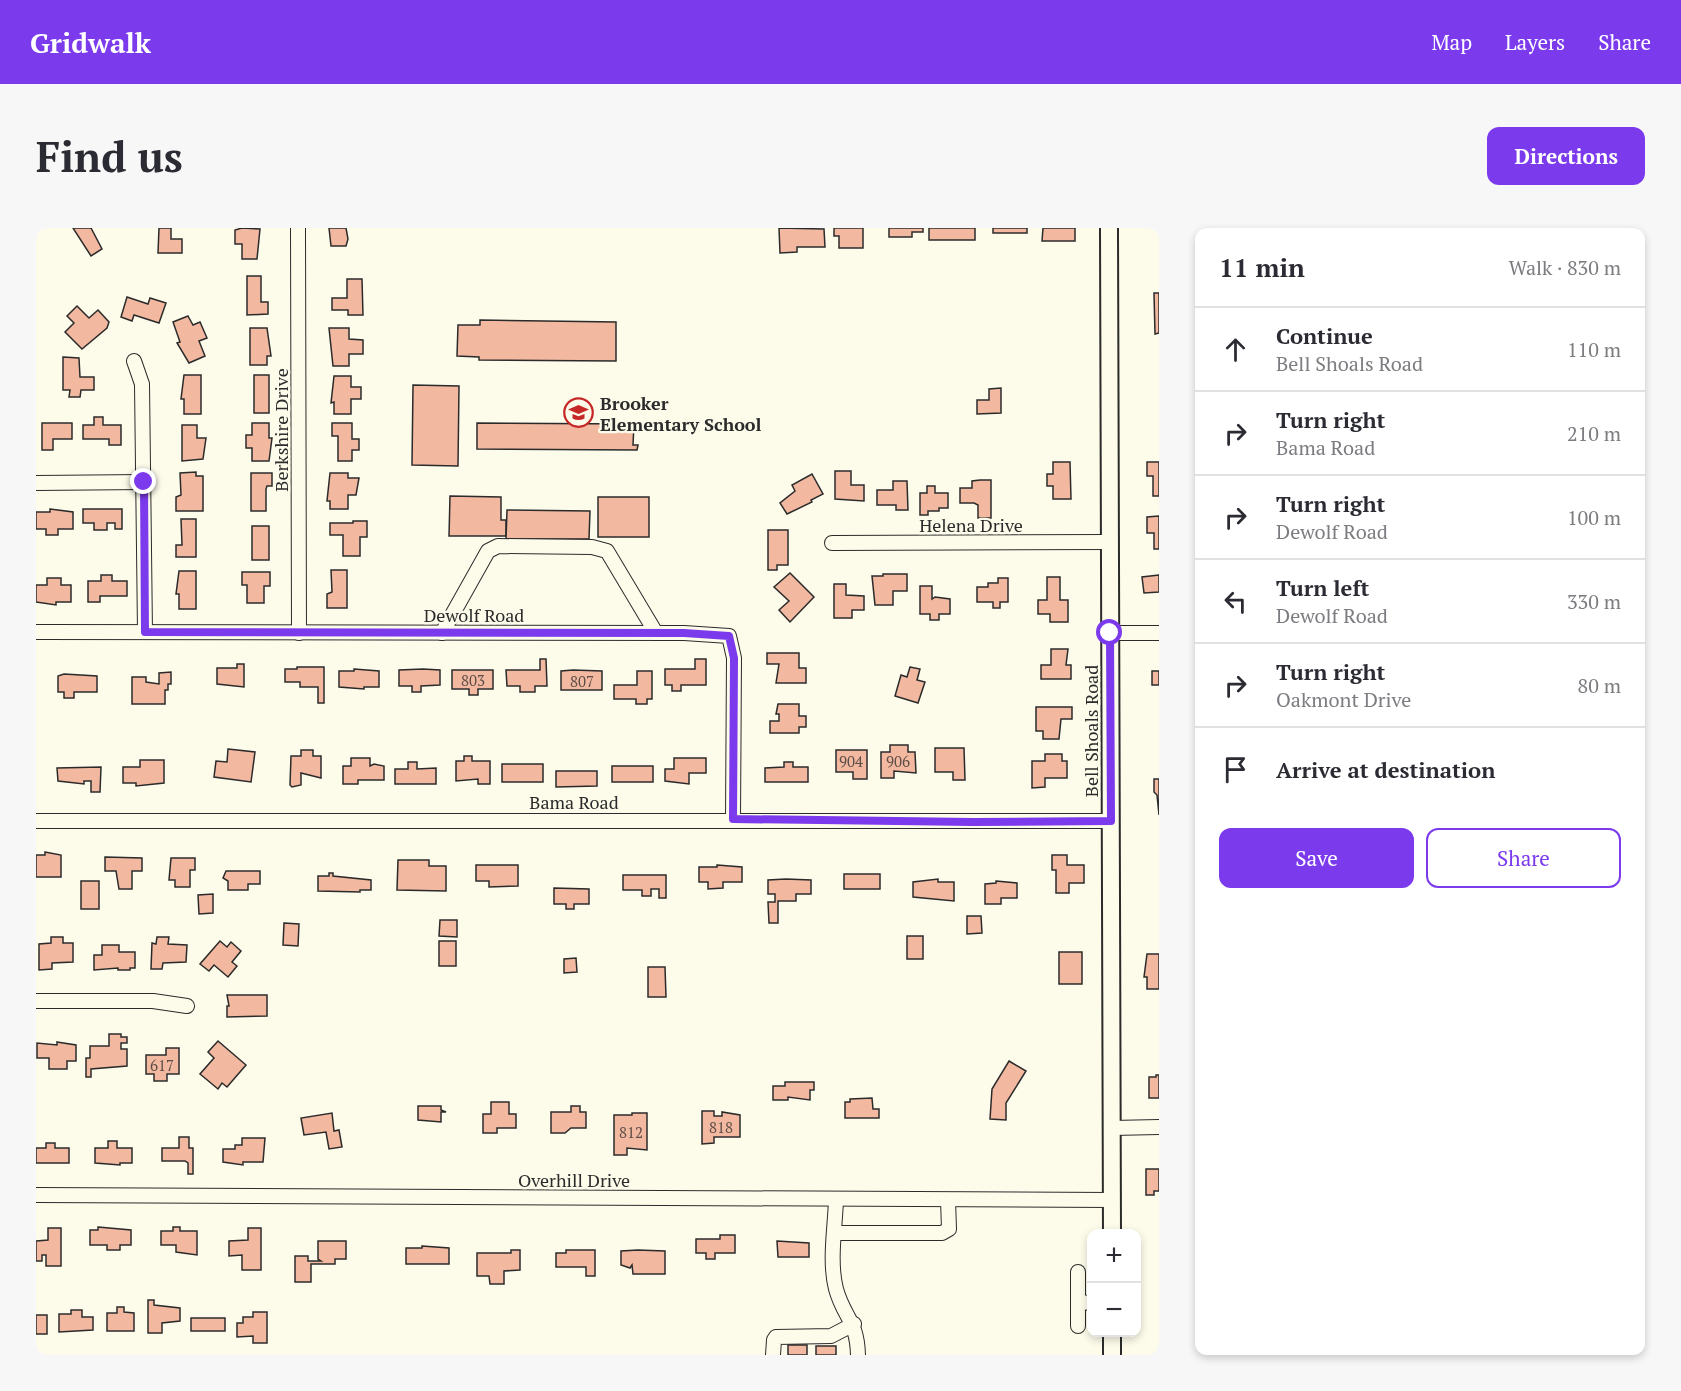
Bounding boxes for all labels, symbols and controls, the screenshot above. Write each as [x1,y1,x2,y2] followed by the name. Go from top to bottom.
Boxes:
[30,24,151,61] text: Gridwalk
[1431,28,1472,56] text: Map
[1505,28,1565,56] text: Layers
[1598,28,1651,56] text: Share
[1487,127,1645,185] button: Directions
[36,128,183,184] text: Find us
[1219,250,1305,284] text: 11 min
[1509,254,1621,281] text: Walk · 830 m
[1276,321,1373,350] text: Continue
[1219,333,1252,366] icon: ahead
[1567,336,1621,363] text: 110 m
[1276,350,1423,377] text: Bell Shoals Road
[269,368,293,492] street label: Berkshire Drive
[600,391,762,436] place label: Brooker Elementary School
[563,397,595,429] school or university icon: Brooker Elementary School
[1276,405,1385,434] text: Turn right
[1219,417,1252,450] icon: right
[1567,420,1621,447] text: 210 m
[1276,434,1375,461] text: Bama Road
[130,468,156,494] route end
[1276,489,1385,518] text: Turn right
[1219,501,1252,534] icon: right
[1567,504,1621,531] text: 100 m
[919,513,1023,537] street label: Helena Drive
[1276,518,1388,545] text: Dewolf Road
[1276,573,1369,602] text: Turn left
[1219,585,1252,618] icon: left
[1567,588,1621,615] text: 330 m
[1276,602,1388,629] text: Dewolf Road
[424,603,524,627] street label: Dewolf Road
[1096,619,1122,645] route start
[1276,657,1385,686] text: Turn right
[1079,665,1103,797] street label: Bell Shoals Road
[1219,669,1252,702] icon: right
[461,670,485,690] house number: 803
[570,671,594,691] house number: 807
[1578,672,1621,699] text: 80 m
[1276,686,1411,713] text: Oakmont Drive
[839,751,863,771] house number: 904
[886,751,910,771] house number: 906
[1219,753,1252,786] icon: arrive
[1276,755,1495,784] text: Arrive at destination
[529,790,619,814] street label: Bama Road
[1219,828,1414,888] button: Save
[1426,828,1621,888] button: Share
[150,1055,174,1075] house number: 617
[709,1117,733,1137] house number: 818
[619,1122,643,1142] house number: 812
[518,1168,630,1192] street label: Overhill Drive
[1087,1229,1141,1337] map controls
[1087,1229,1141,1283] button: +
[1087,1283,1141,1337] button: −

